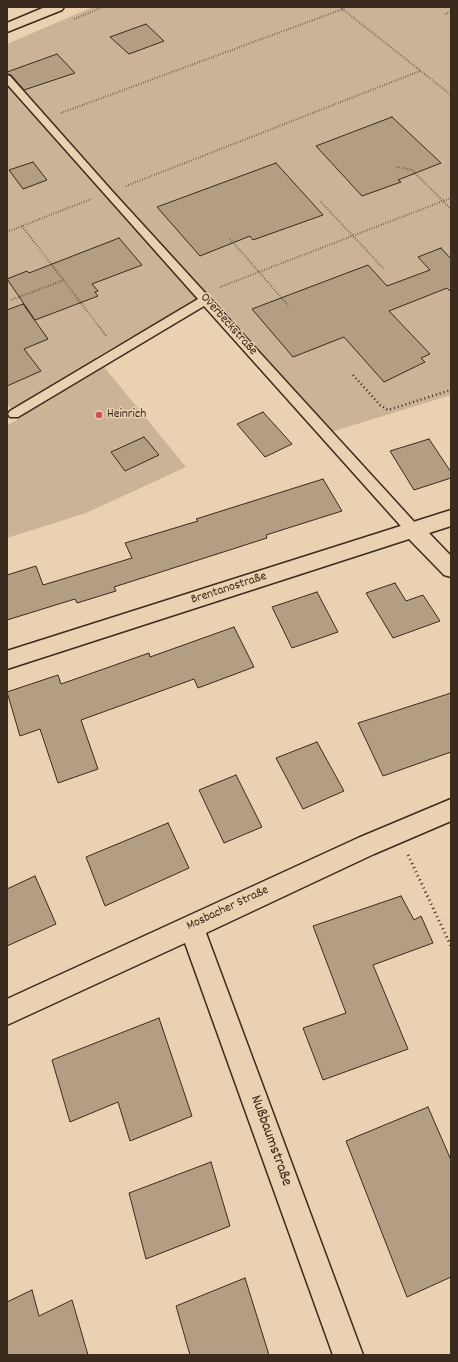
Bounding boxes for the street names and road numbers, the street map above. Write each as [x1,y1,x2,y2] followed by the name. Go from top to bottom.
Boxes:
[196,291,260,359] street label: Overbeckstraße
[189,569,269,609] street label: Brentanostraße
[185,883,271,935] street label: Mosbacher Straße
[245,1093,295,1189] street label: Nußbaumstraße

